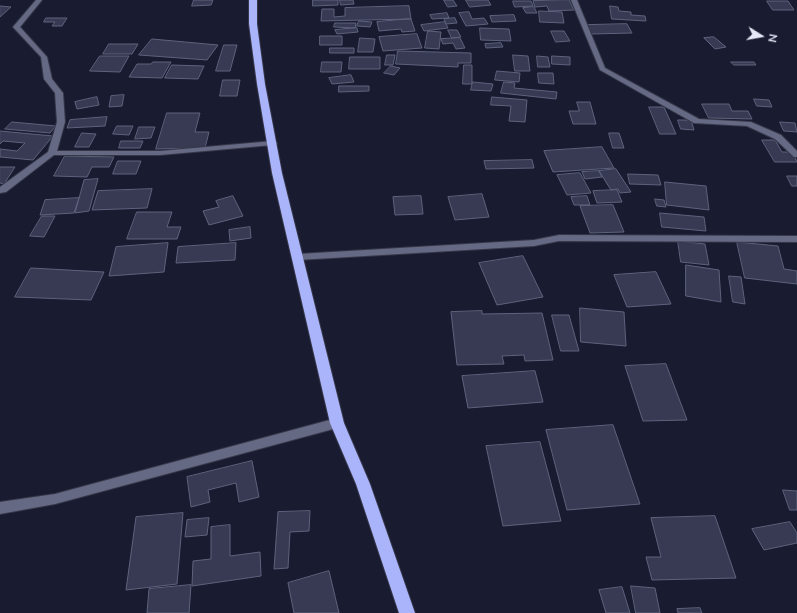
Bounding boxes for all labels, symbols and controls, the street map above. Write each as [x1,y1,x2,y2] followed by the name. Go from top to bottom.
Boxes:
[741,16,781,56] north arrow
[765,33,780,44] text: N

